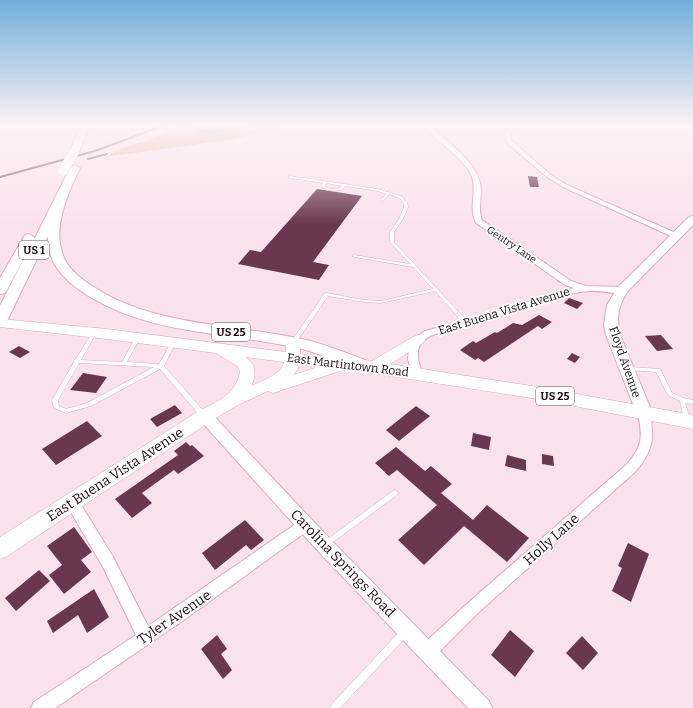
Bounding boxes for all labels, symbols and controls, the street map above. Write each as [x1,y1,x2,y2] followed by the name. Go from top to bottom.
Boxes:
[484,224,539,266] street label: Gentry Lane
[19,241,49,259] road number: US 1
[437,284,571,338] street label: East Buena Vista Avenue
[212,323,250,341] road number: US 25
[606,325,644,399] street label: Floyd Avenue
[286,351,410,379] street label: East Martintown Road
[536,387,574,405] road number: US 25
[44,424,187,525] street label: East Buena Vista Avenue
[287,506,399,621] street label: Carolina Springs Road
[520,510,583,569] street label: Holly Lane
[134,587,214,648] street label: Tyler Avenue

